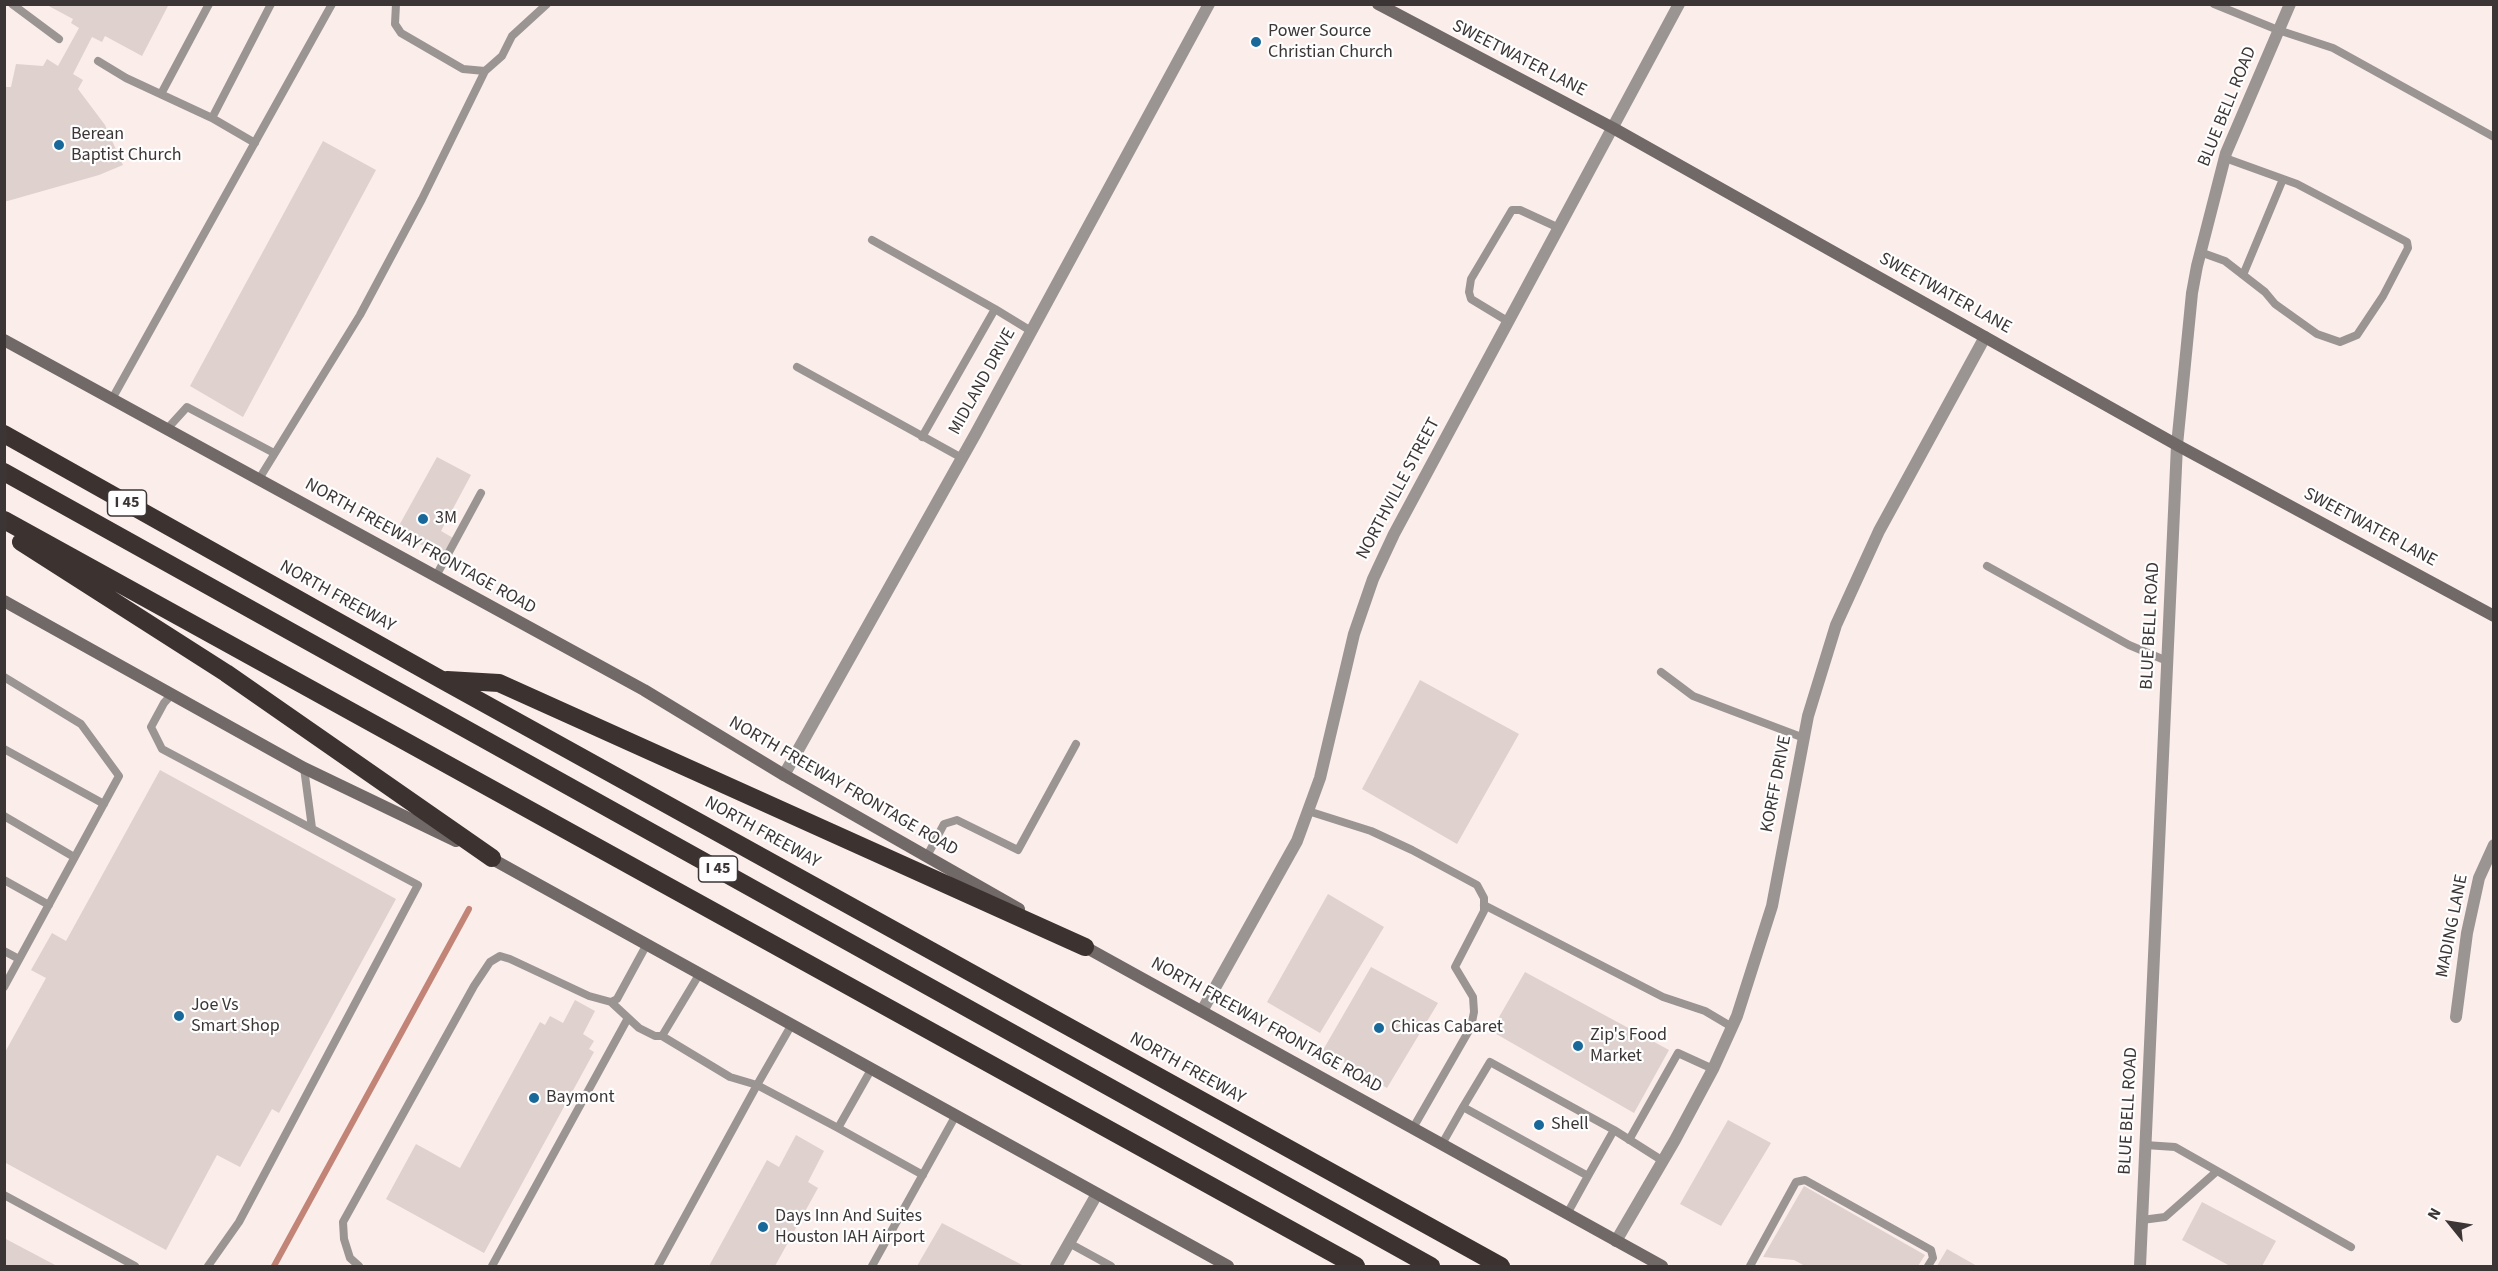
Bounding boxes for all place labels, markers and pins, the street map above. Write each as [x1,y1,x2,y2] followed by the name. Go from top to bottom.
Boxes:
[1268,21,1393,63] place label: Power Source Christian Church
[1249,35,1263,49] marker: Power Source Christian Church
[71,124,182,166] place label: Berean Baptist Church
[52,138,66,152] marker: Berean Baptist Church
[435,508,457,530] place label: 3M
[416,512,430,526] marker: 3M
[191,995,280,1038] place label: Joe Vs Smart Shop
[172,1009,186,1023] marker: Joe Vs Smart Shop
[1391,1017,1503,1039] place label: Chicas Cabaret
[1372,1021,1386,1035] marker: Chicas Cabaret
[1590,1025,1667,1068] place label: Zip's Food Market
[1571,1039,1585,1053] marker: Zip's Food Market
[546,1087,615,1109] place label: Baymont
[527,1091,541,1105] marker: Baymont
[1551,1114,1589,1136] place label: Shell
[1532,1118,1546,1132] marker: Shell
[775,1206,925,1248] place label: Days Inn And Suites Houston IAH Airport
[756,1220,770,1234] marker: Days Inn And Suites Houston IAH Airport

